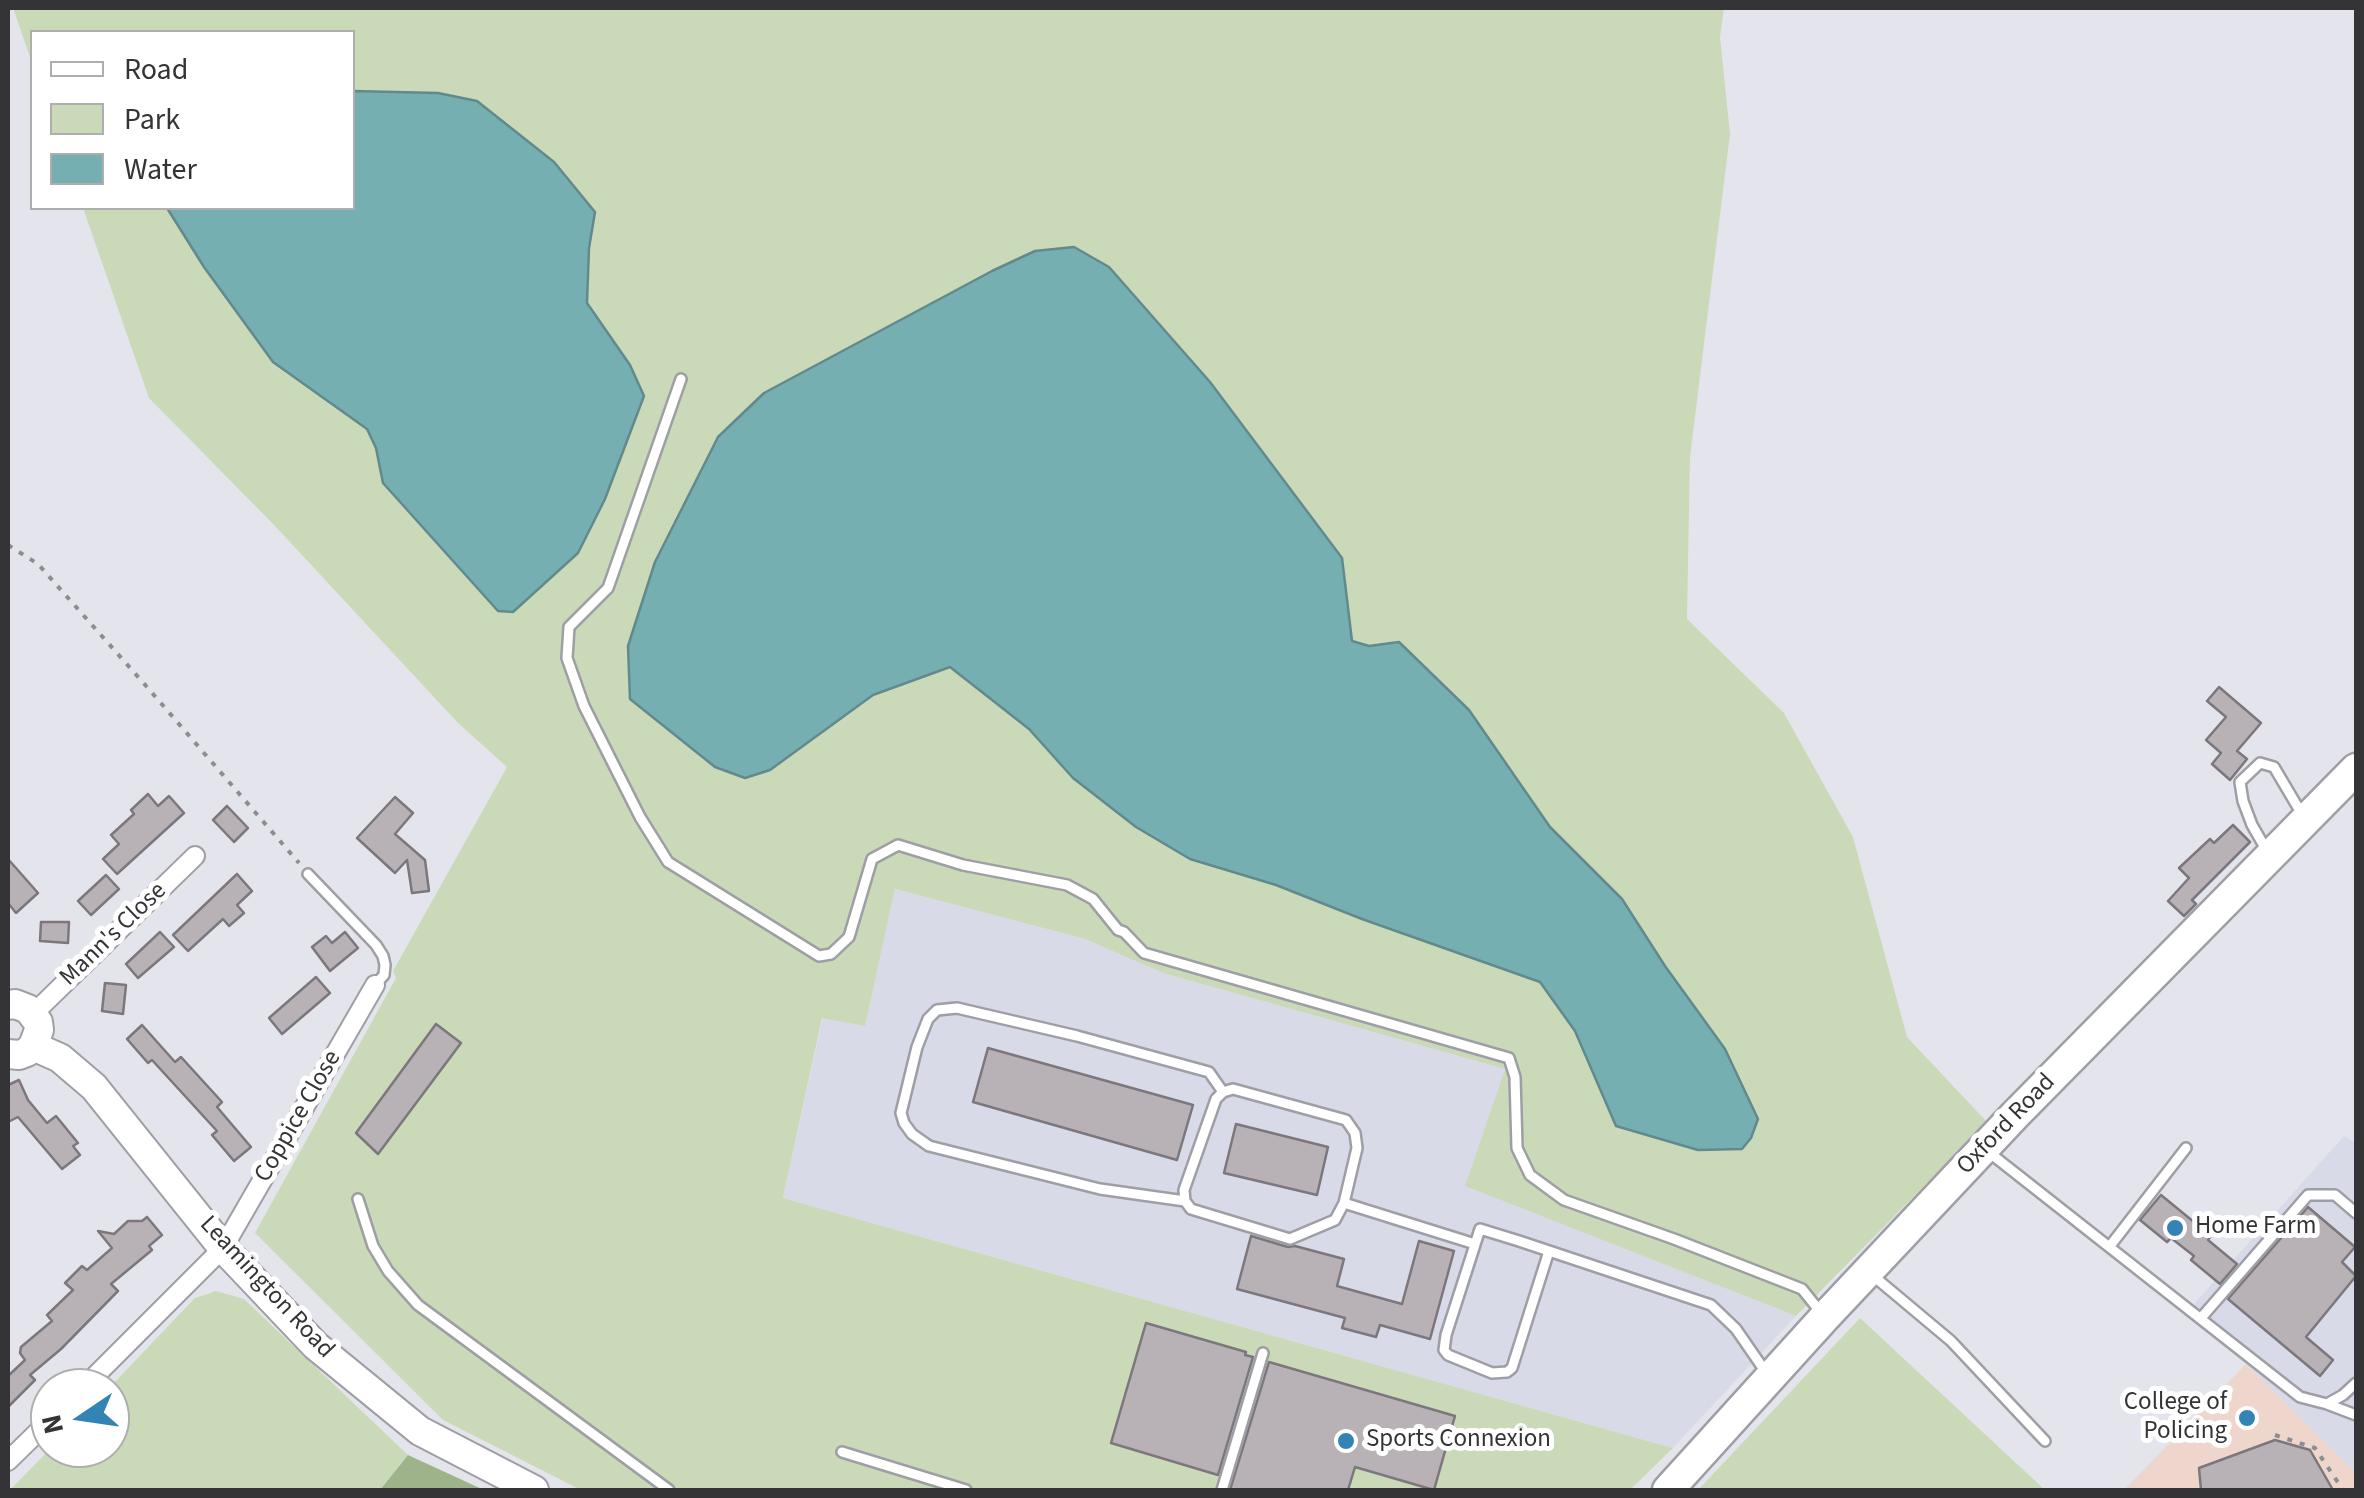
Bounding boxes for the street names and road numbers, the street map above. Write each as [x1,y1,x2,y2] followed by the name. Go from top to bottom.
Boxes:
[55,877,173,993] street label: Mann's Close
[249,1046,349,1188] street label: Coppice Close
[1951,1068,2063,1182] street label: Oxford Road
[192,1211,340,1365] street label: Leamington Road

